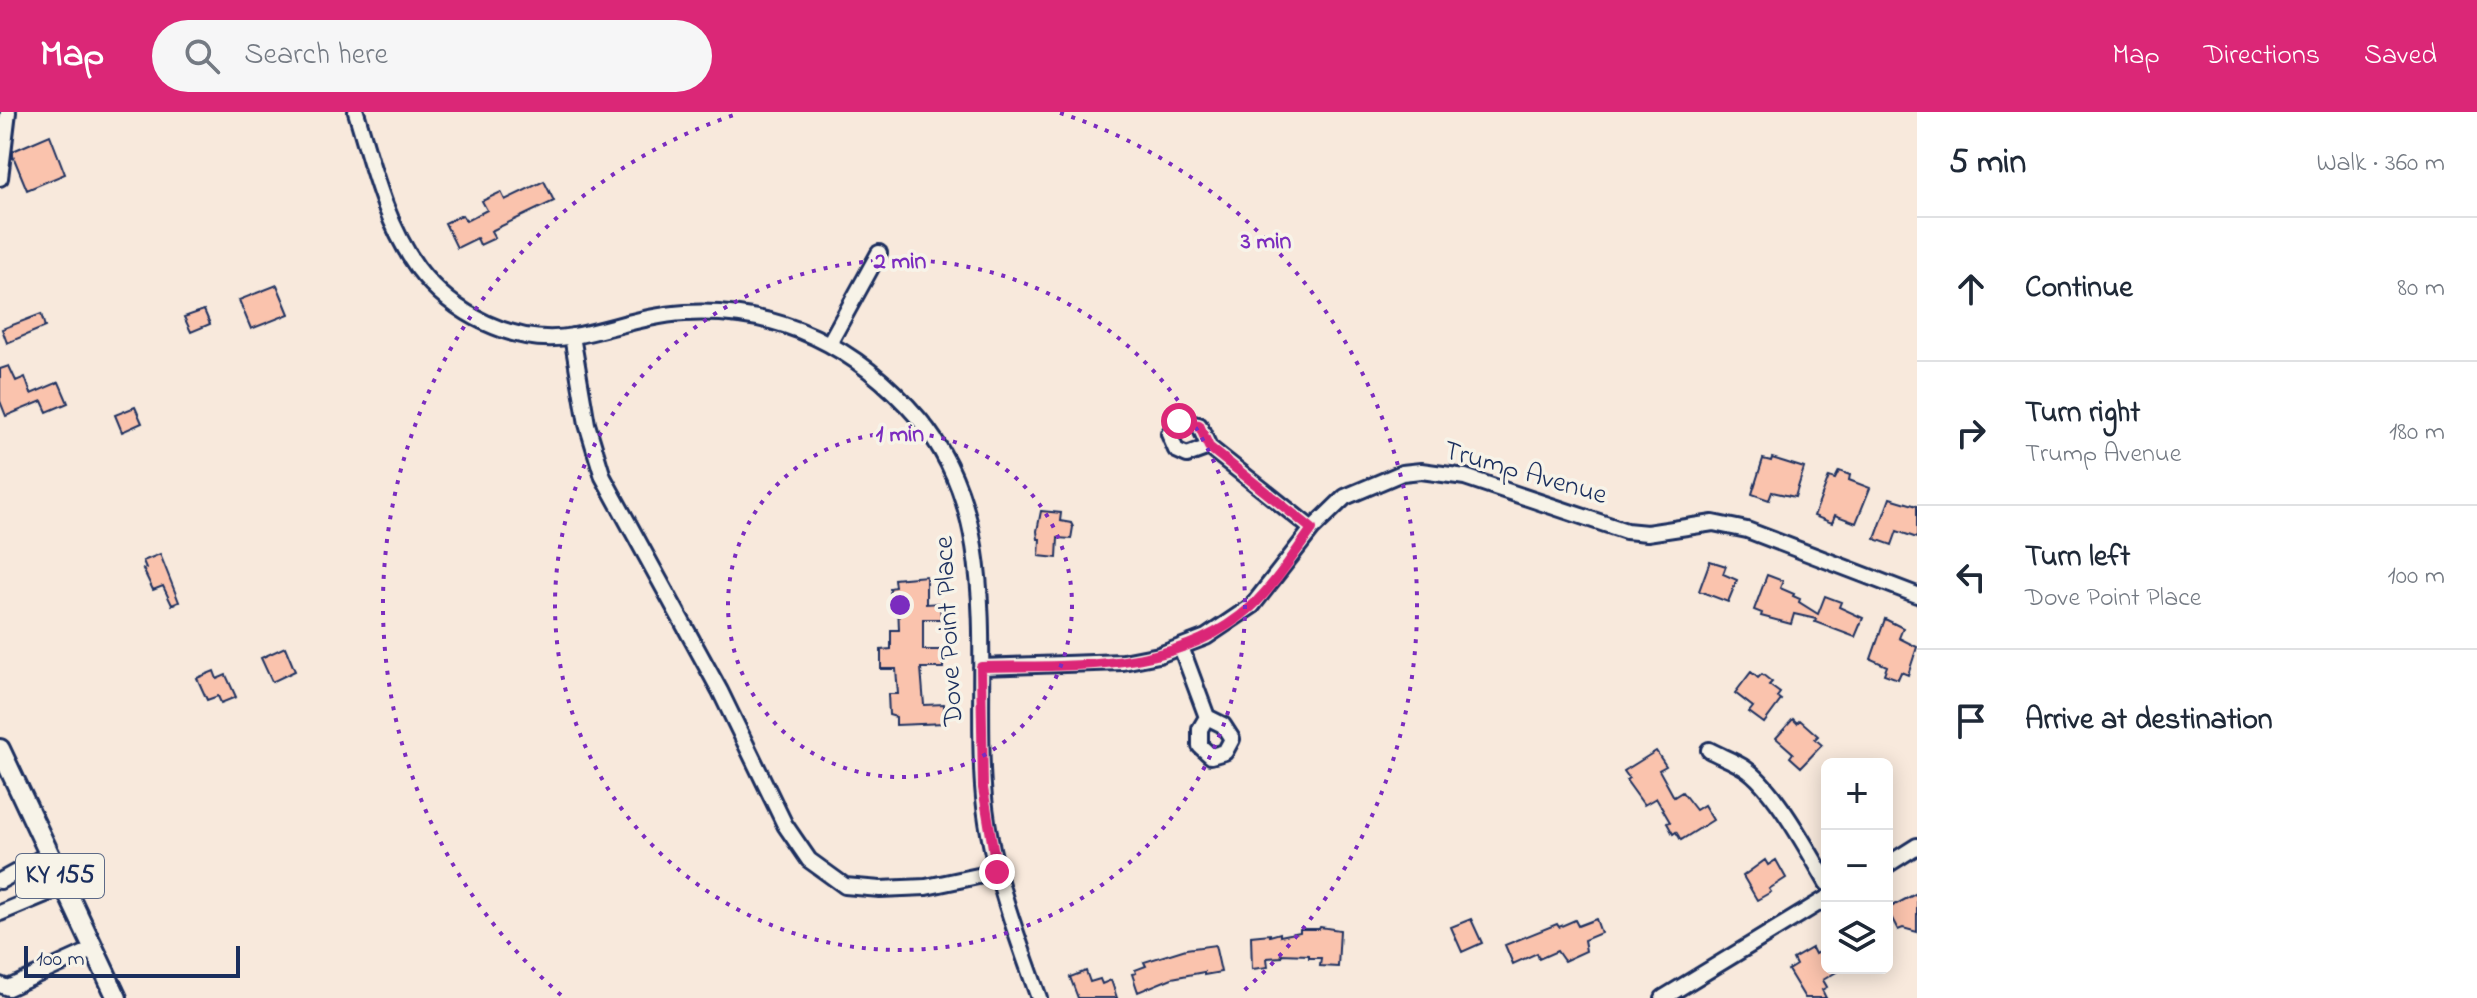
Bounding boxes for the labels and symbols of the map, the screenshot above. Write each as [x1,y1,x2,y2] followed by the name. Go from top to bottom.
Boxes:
[1240,225,1292,260] text: 3 min
[873,245,927,280] text: 2 min
[1161,403,1197,439] route start
[876,418,924,453] text: 1 min
[1438,431,1612,517] street label: Trump Avenue
[925,535,975,728] street label: Dove Point Place
[886,591,914,619] centre of rings
[16,854,104,898] road number: KY 155
[979,854,1015,890] route end
[24,942,240,978] scale bar

